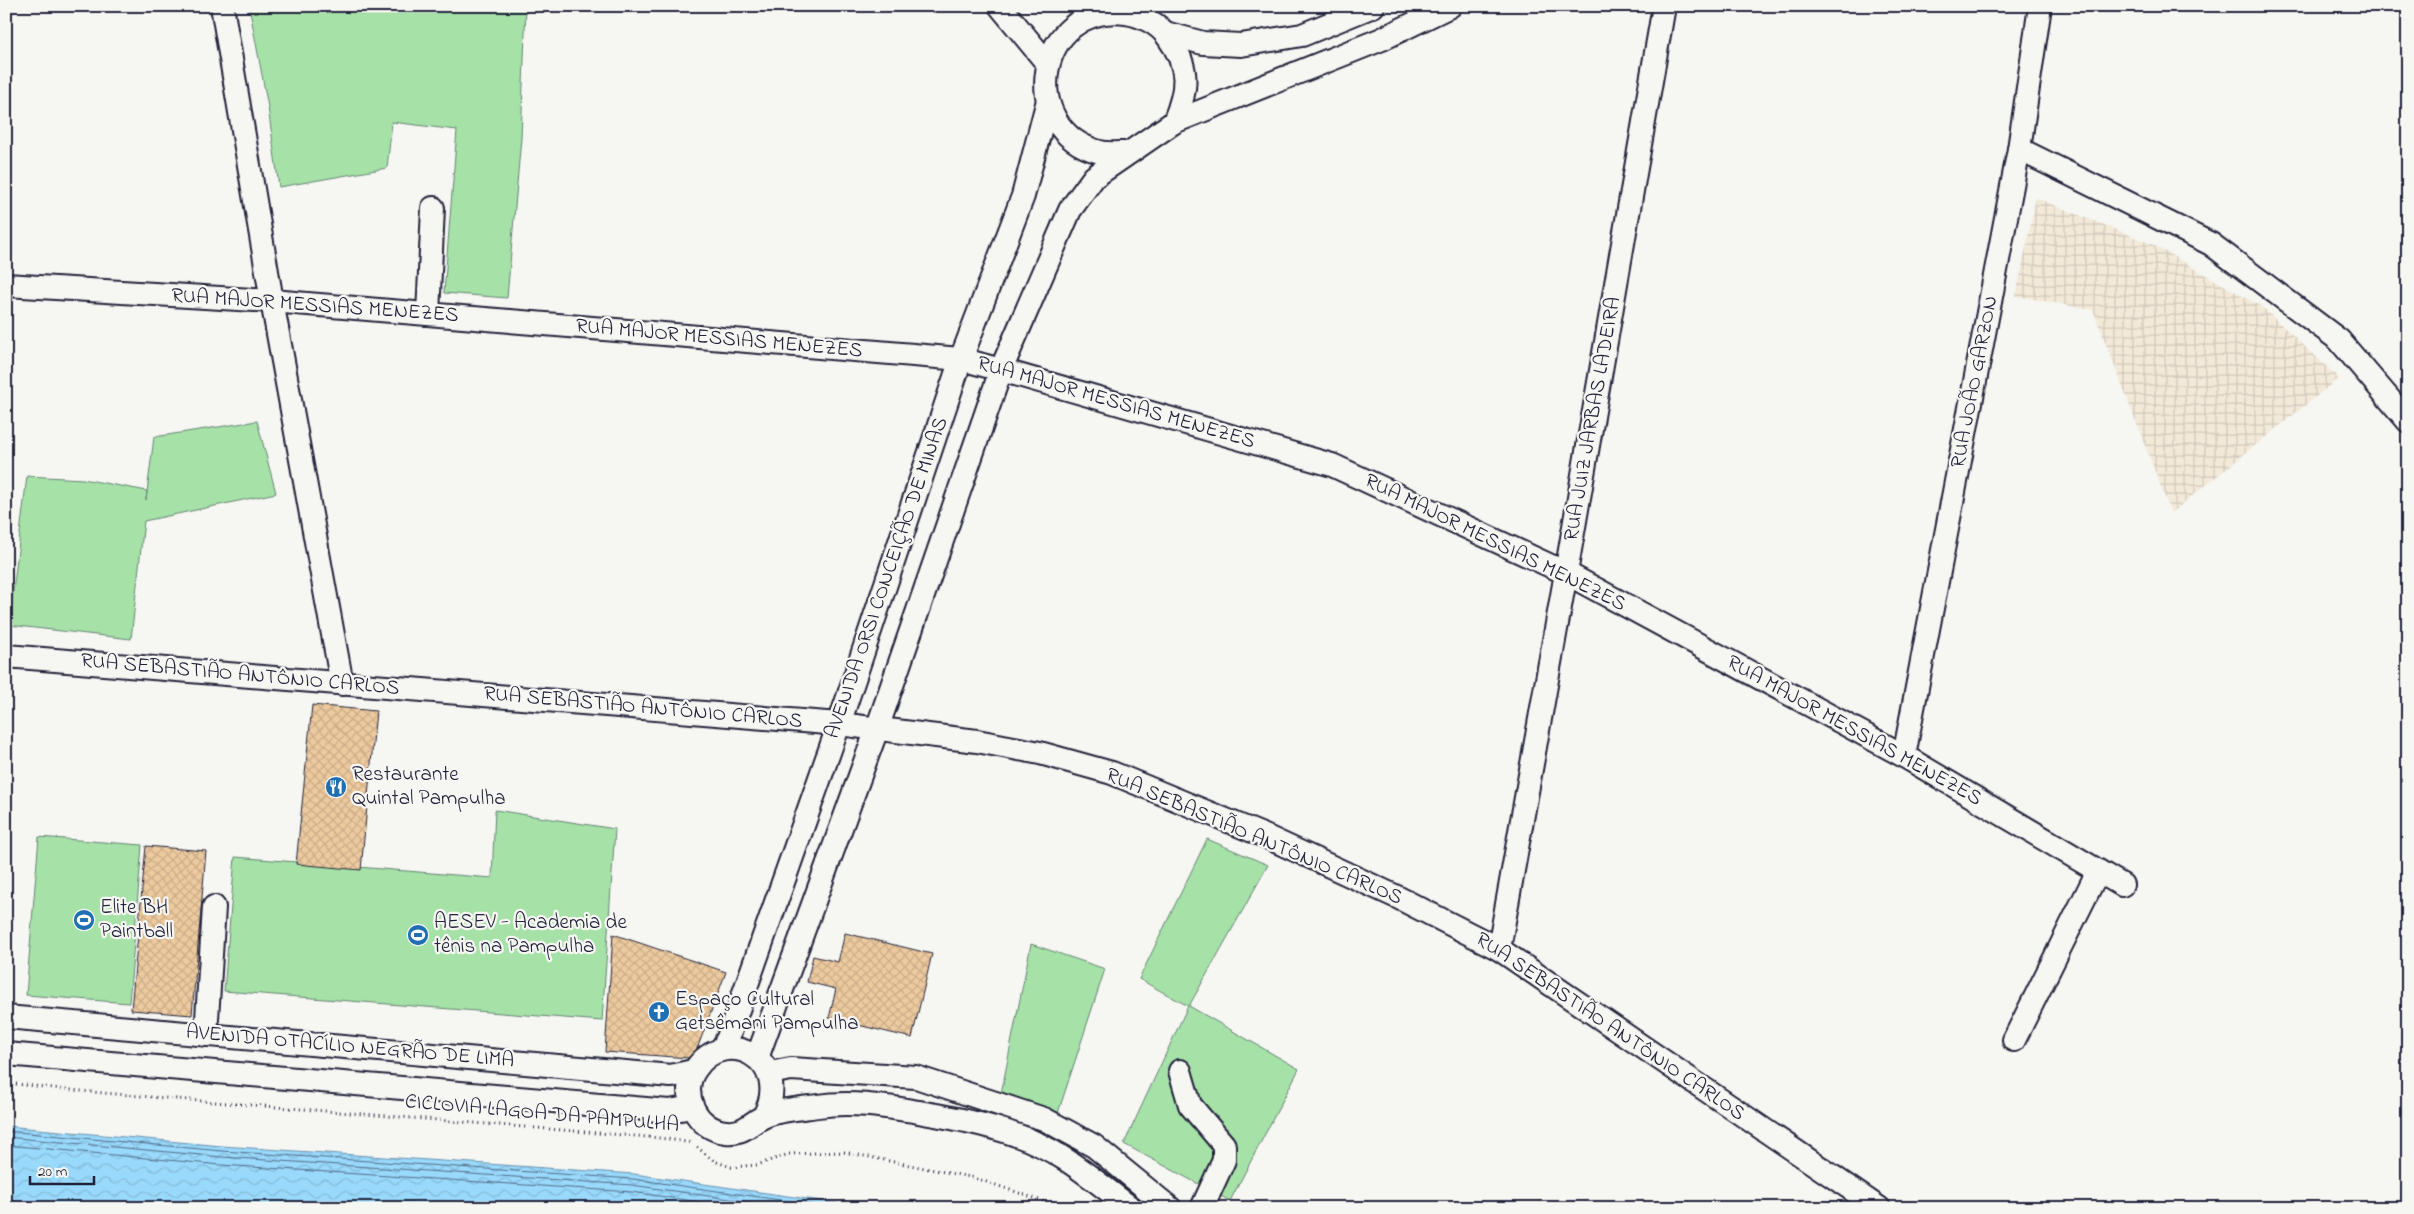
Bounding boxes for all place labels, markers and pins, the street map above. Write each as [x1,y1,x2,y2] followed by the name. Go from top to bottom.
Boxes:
[352,760,506,814] place label: Restaurante Quintal Pampulha
[324,775,348,799] restaurant icon: Restaurante Quintal Pampulha
[100,893,173,947] place label: Elite BH Paintball
[72,908,96,932] sports icon: Elite BH Paintball
[434,908,627,962] place label: AESEV - Academia de tênis na Pampulha
[406,923,430,947] sports icon: AESEV - Academia de tênis na Pampulha
[675,985,859,1039] place label: Espaço Cultural Getsêmani Pampulha
[647,1000,671,1024] church icon: Espaço Cultural Getsêmani Pampulha

